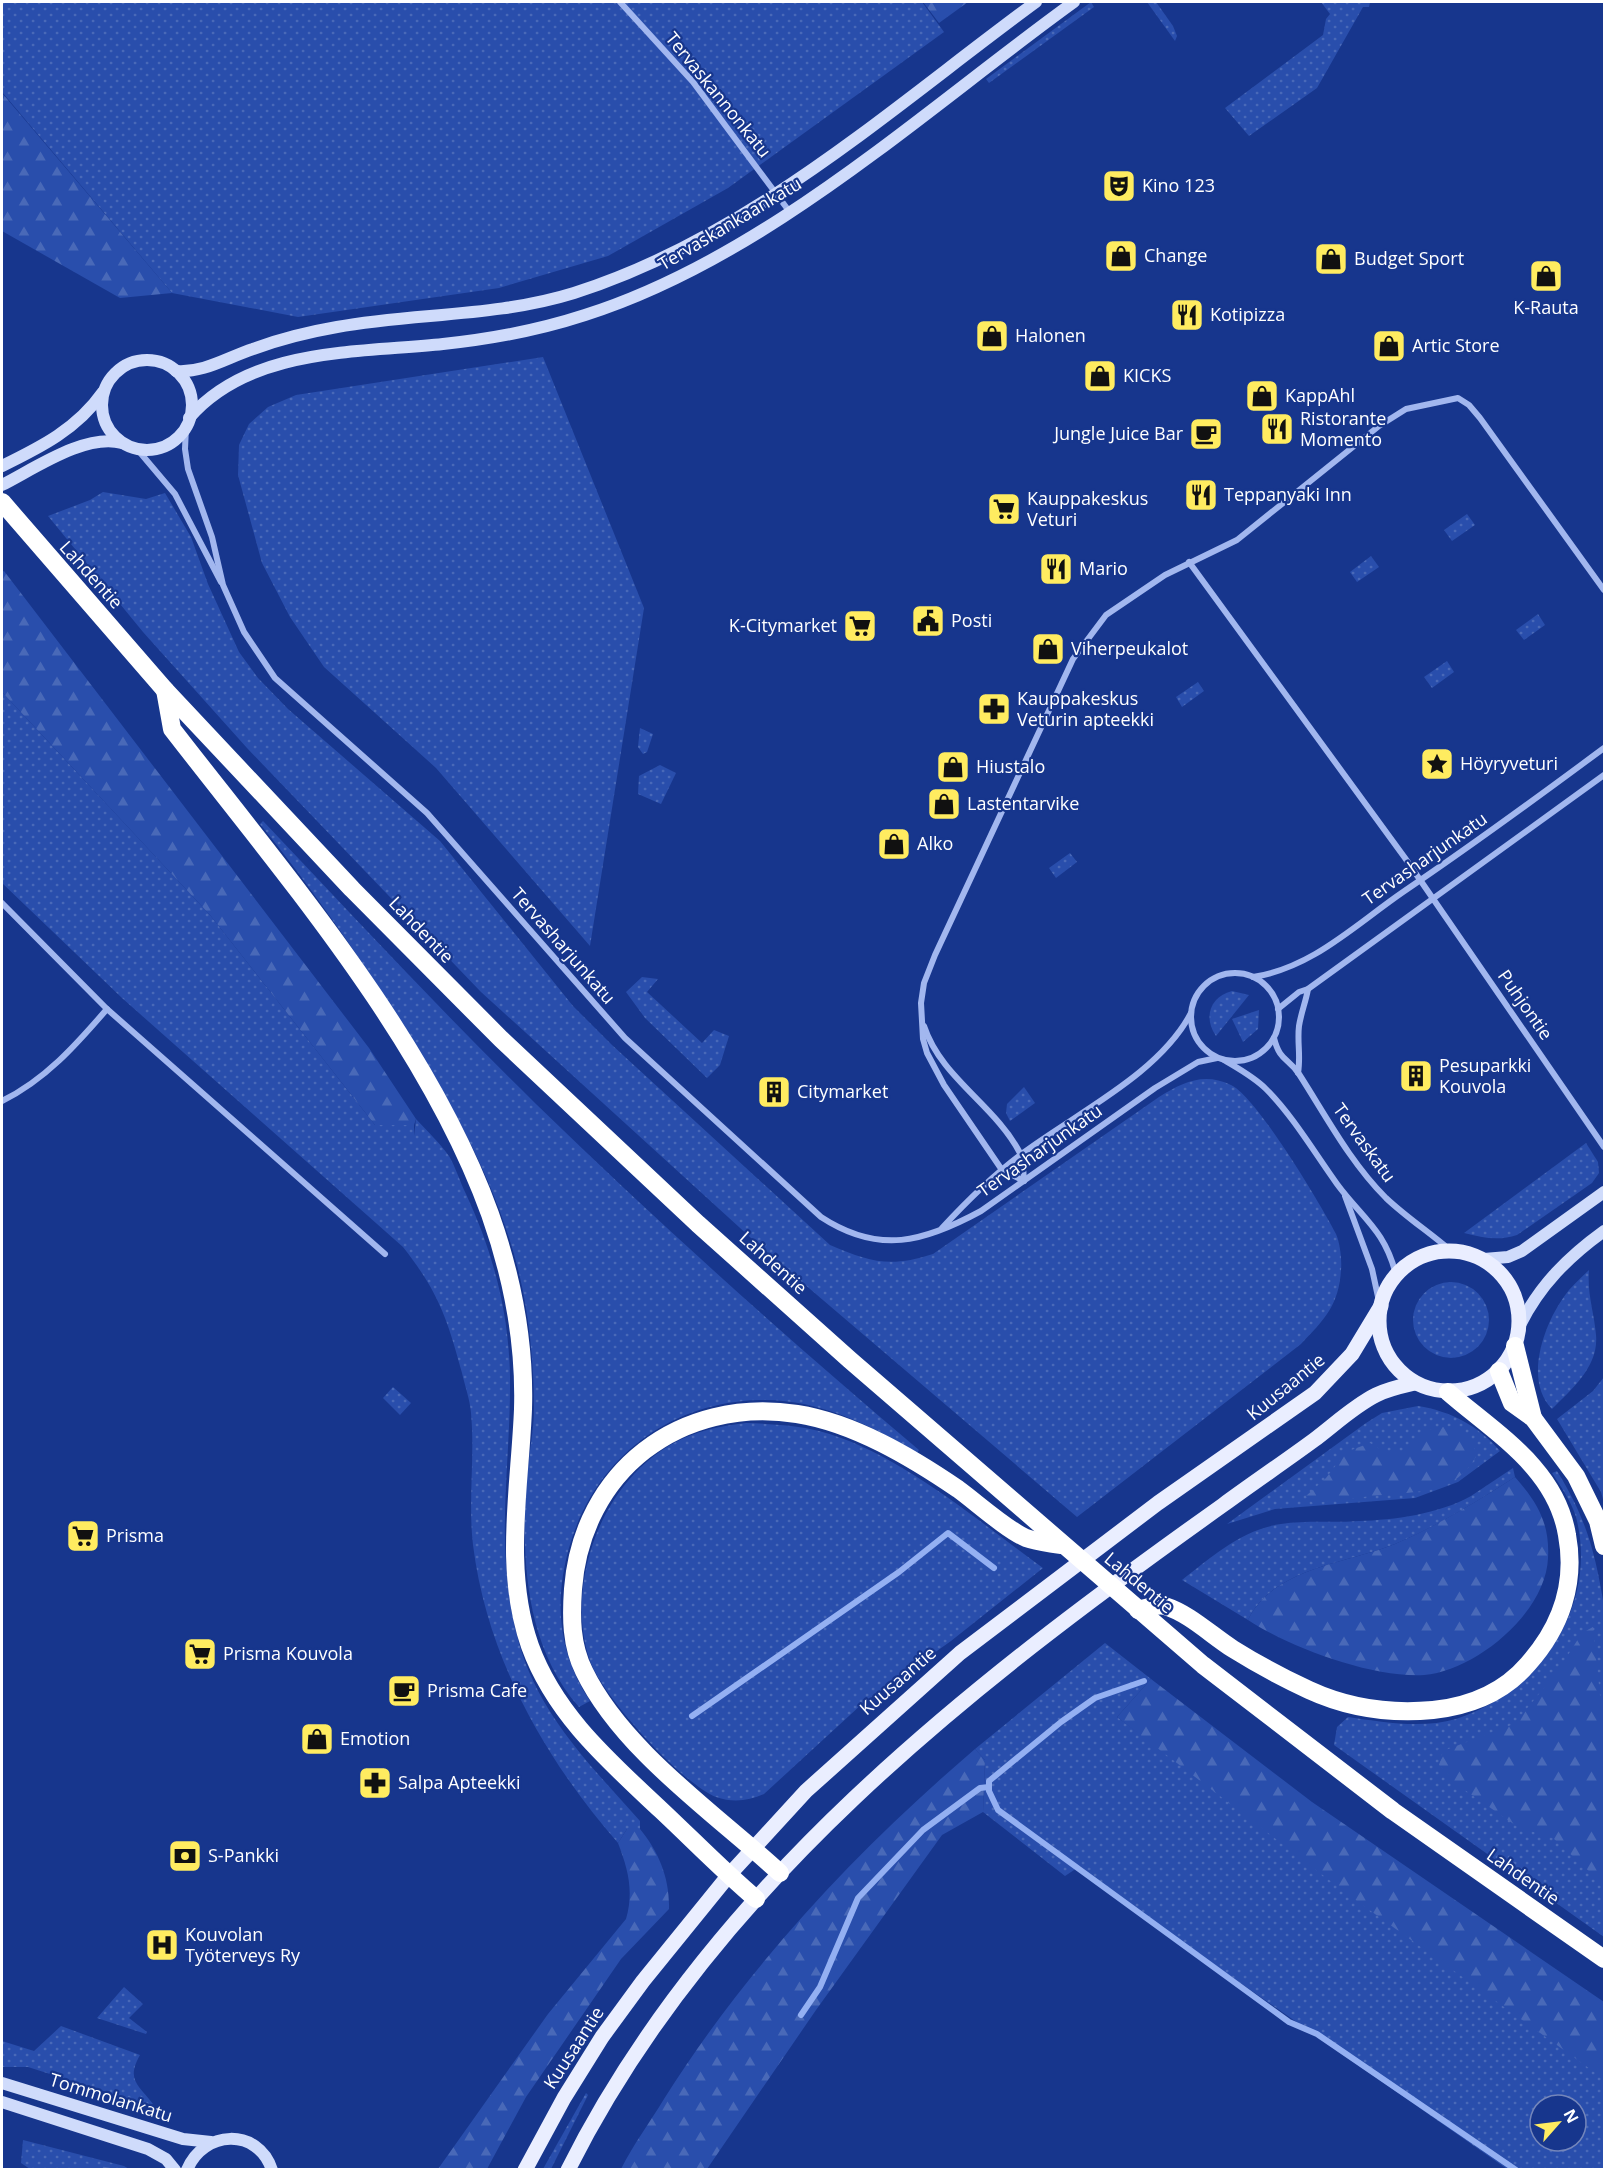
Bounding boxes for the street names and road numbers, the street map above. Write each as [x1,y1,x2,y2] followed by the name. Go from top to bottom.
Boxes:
[661,26,777,162] street label: Tervaskannonkatu
[653,171,805,275] street label: Tervaskankaankatu
[55,535,129,613] street label: Lahdentie
[1357,806,1491,910] street label: Tervasharjunkatu
[507,882,621,1009] street label: Tervasharjunkatu
[384,891,459,968] street label: Lahdentie
[1493,965,1559,1044] street label: Puhjontie
[972,1098,1106,1202] street label: Tervasharjunkatu
[1328,1098,1402,1187] street label: Tervaskatu
[735,1225,813,1299] street label: Lahdentie
[1241,1347,1329,1425] street label: Kuusaantie
[1100,1546,1179,1618] street label: Lahdentie
[854,1640,941,1720] street label: Kuusaantie
[1482,1842,1565,1910] street label: Lahdentie
[538,2002,609,2093] street label: Kuusaantie
[47,2067,176,2127] street label: Tommolankatu

